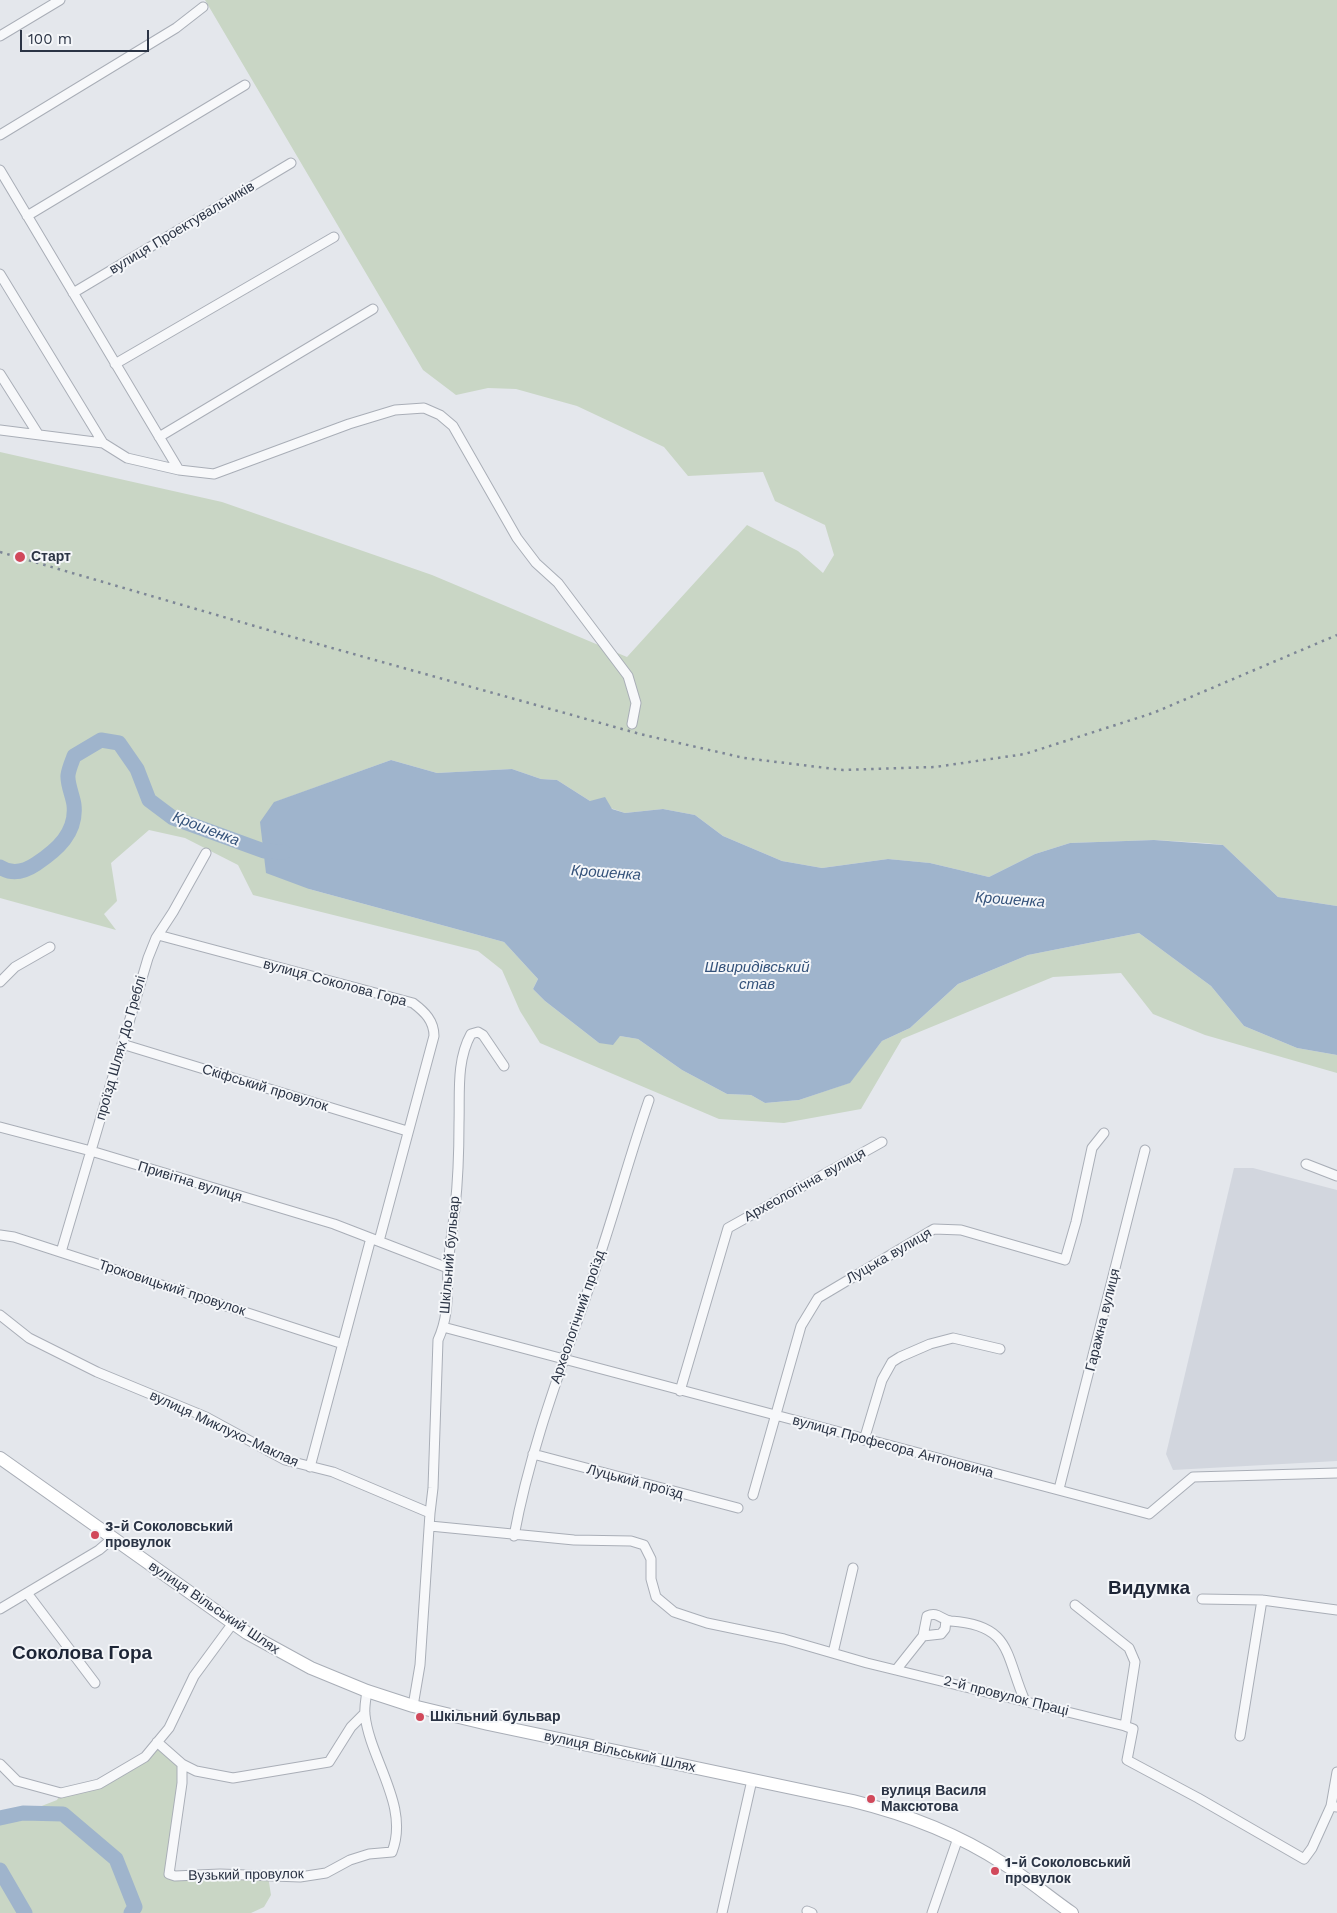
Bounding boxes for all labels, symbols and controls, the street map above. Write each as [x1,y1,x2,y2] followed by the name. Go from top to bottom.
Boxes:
[22,20,151,52] scale bar
[28,30,72,48] text: 100 m
[106,178,258,278] street label: вулиця Проектувальників
[31,549,71,565] place label: Старт
[13,550,27,564] marker: Старт
[170,808,242,850] water label: Крошенка
[570,862,642,884] water label: Крошенка
[974,889,1046,911] water label: Крошенка
[261,956,409,1010] street label: вулиця Соколова Гора
[705,959,809,994] water label: Швиридівський став
[92,974,150,1122] street label: проїзд Шлях До Греблі
[200,1061,330,1115] street label: Скіфський провулок
[741,1145,869,1225] street label: Археологічна вулиця
[136,1158,244,1206] street label: Привітна вулиця
[436,1195,464,1315] street label: Шкільний бульвар
[843,1225,935,1287] street label: Луцька вулиця
[547,1248,609,1386] street label: Археологічний проїзд
[96,1256,248,1320] street label: Троковицький провулок
[1082,1267,1124,1373] street label: Гаражна вулиця
[147,1387,301,1471] street label: вулиця Миклухо-Маклая
[791,1412,995,1482] street label: вулиця Професора Антоновича
[585,1461,685,1503] street label: Луцький проїзд
[105,1519,233,1551] place label: 3-й Соколовський провулок
[89,1529,101,1541] marker: 3-й Соколовський провулок
[145,1558,283,1658] street label: вулиця Вільський Шлях
[1108,1577,1190,1599] district label: Видумка
[12,1642,152,1664] district label: Соколова Гора
[942,1672,1070,1720] street label: 2-й провулок Праці
[430,1709,560,1725] place label: Шкільний бульвар
[414,1711,426,1723] marker: Шкільний бульвар
[543,1728,697,1776] street label: вулиця Вільський Шлях
[881,1783,986,1815] place label: вулиця Василя Максютова
[865,1793,877,1805] marker: вулиця Василя Максютова
[1005,1855,1131,1888] place label: 1-й Соколовський провулок
[989,1865,1001,1877] marker: 1-й Соколовський провулок
[188,1866,304,1884] street label: Вузький провулок

